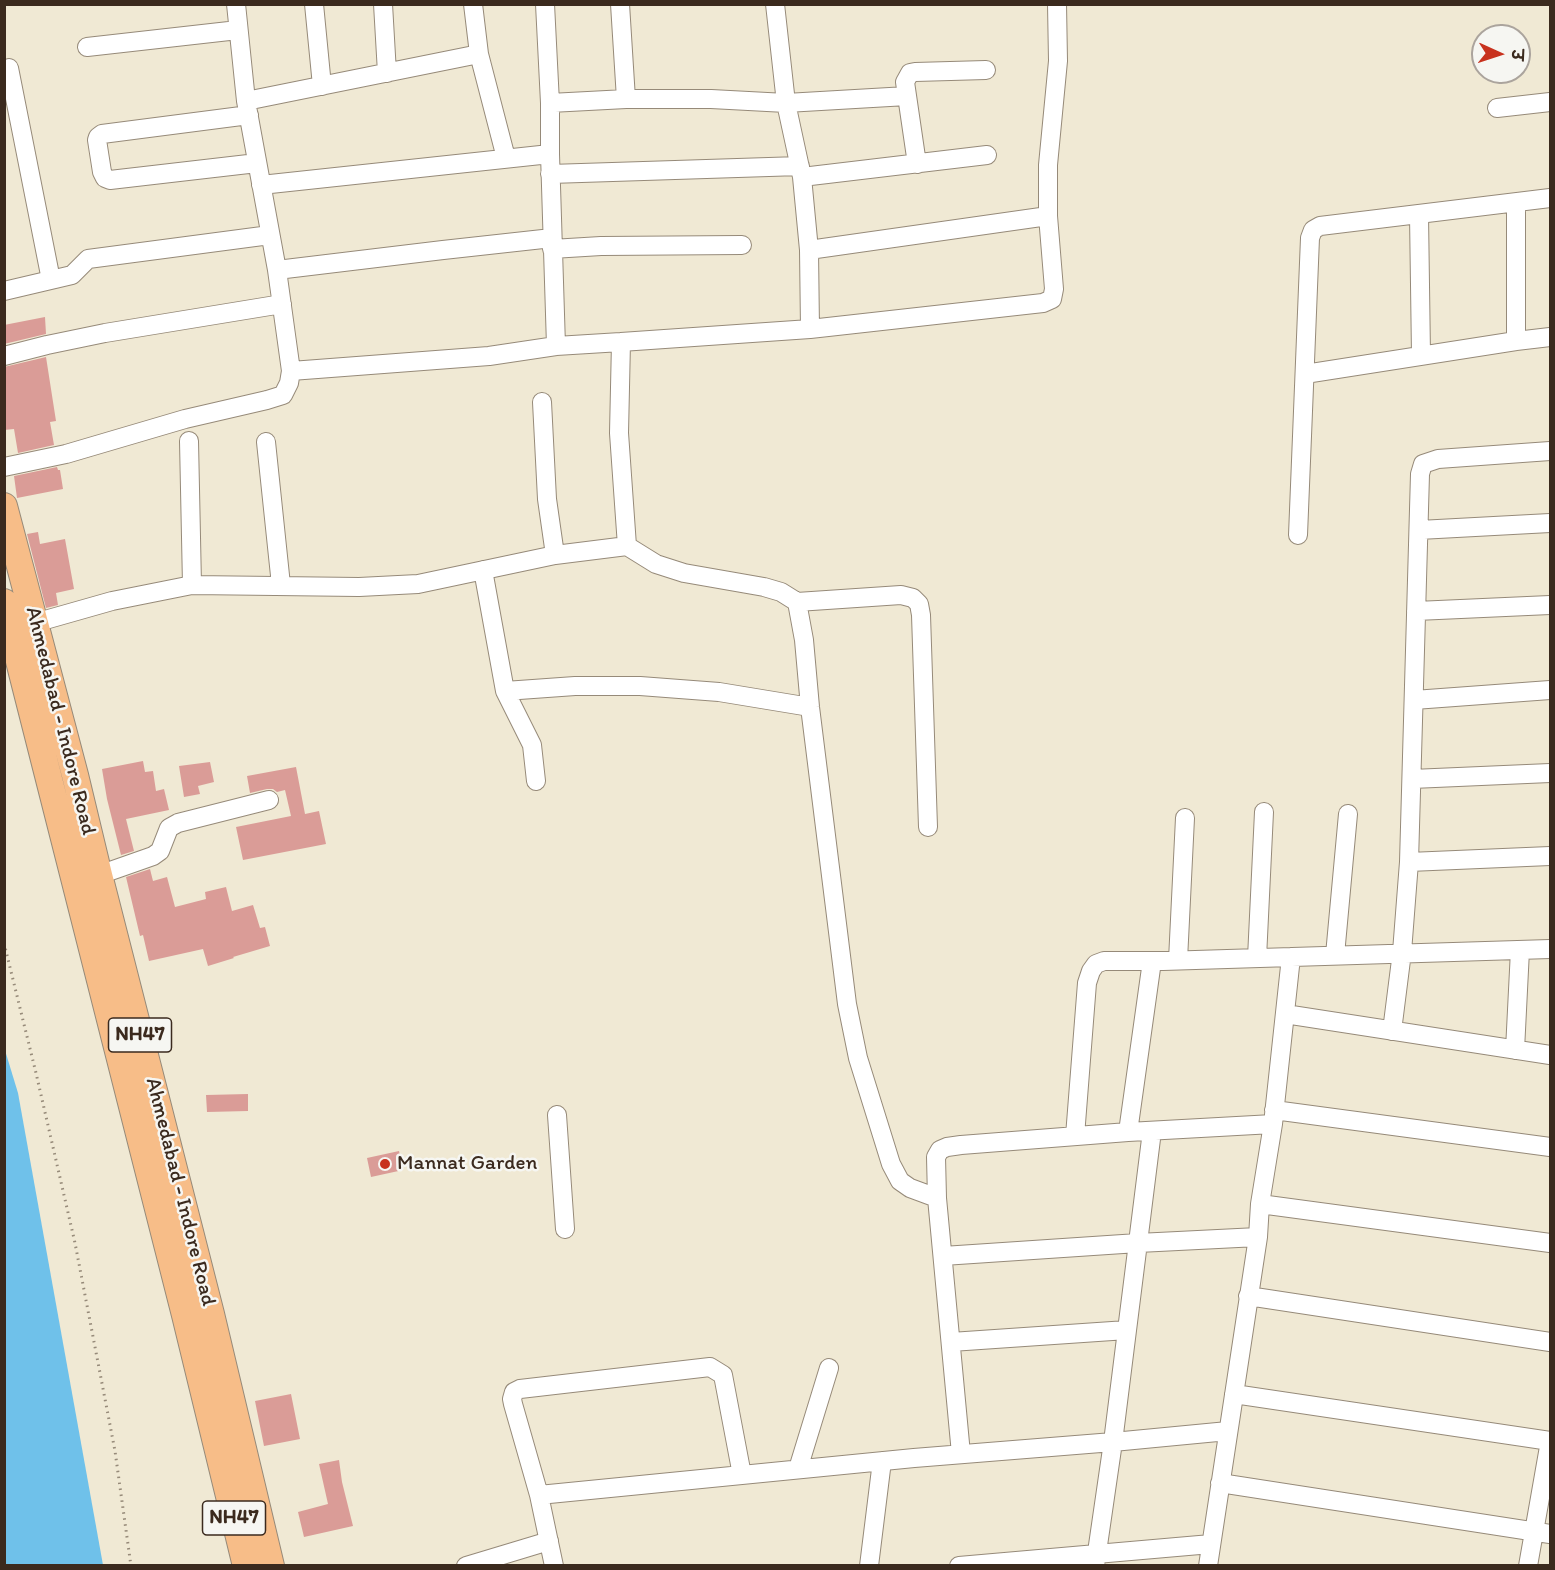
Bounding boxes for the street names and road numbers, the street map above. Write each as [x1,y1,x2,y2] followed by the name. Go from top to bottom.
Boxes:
[19,604,101,838] street label: Ahmedabad - Indore Road
[108,1018,172,1052] road number: NH47
[139,1075,221,1309] street label: Ahmedabad - Indore Road
[202,1501,266,1535] road number: NH47

